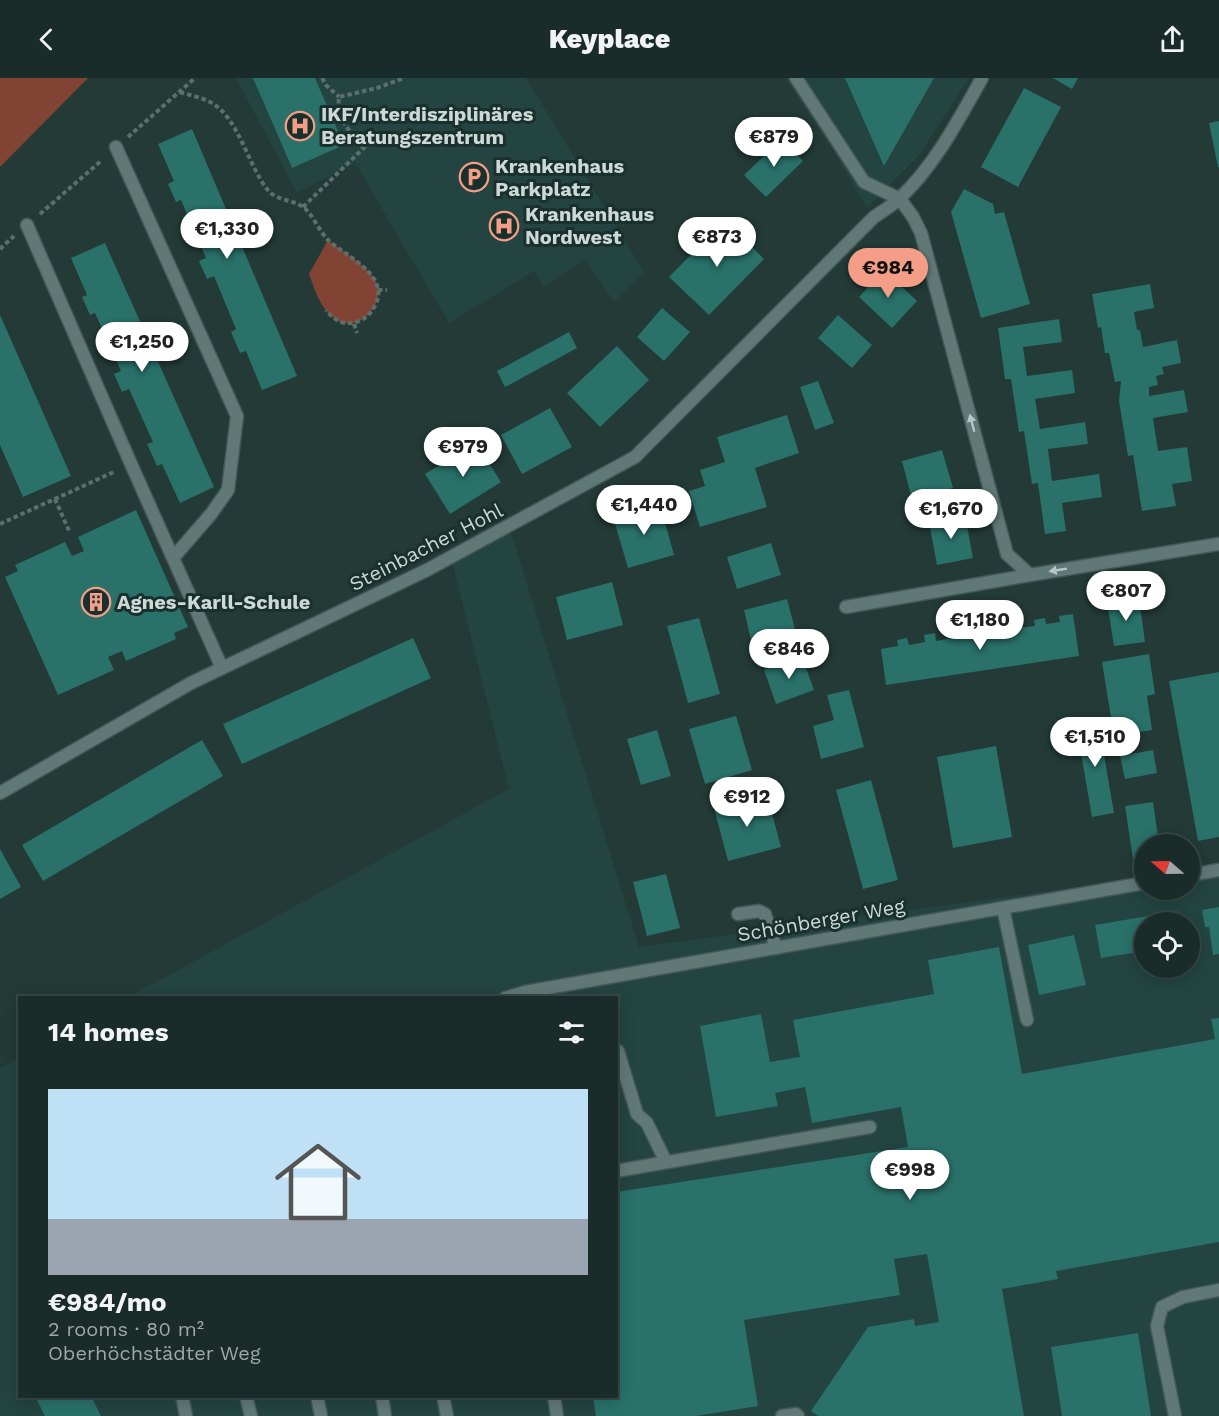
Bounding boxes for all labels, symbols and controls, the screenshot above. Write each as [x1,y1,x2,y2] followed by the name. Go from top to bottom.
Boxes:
[30,23,63,56] icon: back
[549,23,670,55] text: Keyplace
[1156,23,1189,56] icon: share
[321,102,534,149] place label: IKF/Interdisziplinäres Beratungszentrum
[284,110,316,142] hospital icon: IKF/Interdisziplinäres Beratungszentrum
[738,117,810,168] pin: €879
[749,124,799,148] text: €879
[495,154,625,201] place label: Krankenhaus Parkplatz
[458,161,490,193] parking icon: Krankenhaus Parkplatz
[525,202,655,249] place label: Krankenhaus Nordwest
[178,209,276,260] pin: €1,330
[488,210,520,242] hospital icon: Krankenhaus Nordwest
[194,216,260,240] text: €1,330
[681,217,753,268] pin: €873
[692,224,742,248] text: €873
[852,248,924,299] pin: €984
[862,255,914,279] text: €984
[93,322,191,373] pin: €1,250
[110,329,174,353] text: €1,250
[966,413,976,432] one-way arrow
[427,427,499,478] pin: €979
[438,434,488,458] text: €979
[595,485,693,536] pin: €1,440
[902,489,1000,540] pin: €1,670
[610,492,678,516] text: €1,440
[919,496,983,520] text: €1,670
[345,498,507,596] street label: Steinbacher Hohl
[1048,566,1067,575] one-way arrow
[1090,571,1162,622] pin: €807
[1100,578,1152,602] text: €807
[80,586,112,618] building icon: Agnes-Karll-Schule
[117,590,310,614] place label: Agnes-Karll-Schule
[931,600,1029,651] pin: €1,180
[950,607,1010,631] text: €1,180
[753,629,825,680] pin: €846
[763,636,815,660] text: €846
[1046,717,1144,768] pin: €1,510
[1064,724,1126,748] text: €1,510
[711,777,783,828] pin: €912
[724,784,770,808] text: €912
[1134,834,1200,900] north arrow
[1134,834,1200,978] map controls
[735,893,907,947] street label: Schönberger Weg
[1134,912,1200,978] button: locate
[555,1016,588,1049] icon: filters
[48,1017,169,1047] text: 14 homes
[264,1128,372,1236] icon: home
[874,1150,946,1201] pin: €998
[884,1157,936,1181] text: €998
[48,1287,167,1317] text: €984/mo
[48,1317,204,1341] text: 2 rooms · 80 m²
[48,1341,261,1365] text: Oberhöchstädter Weg

